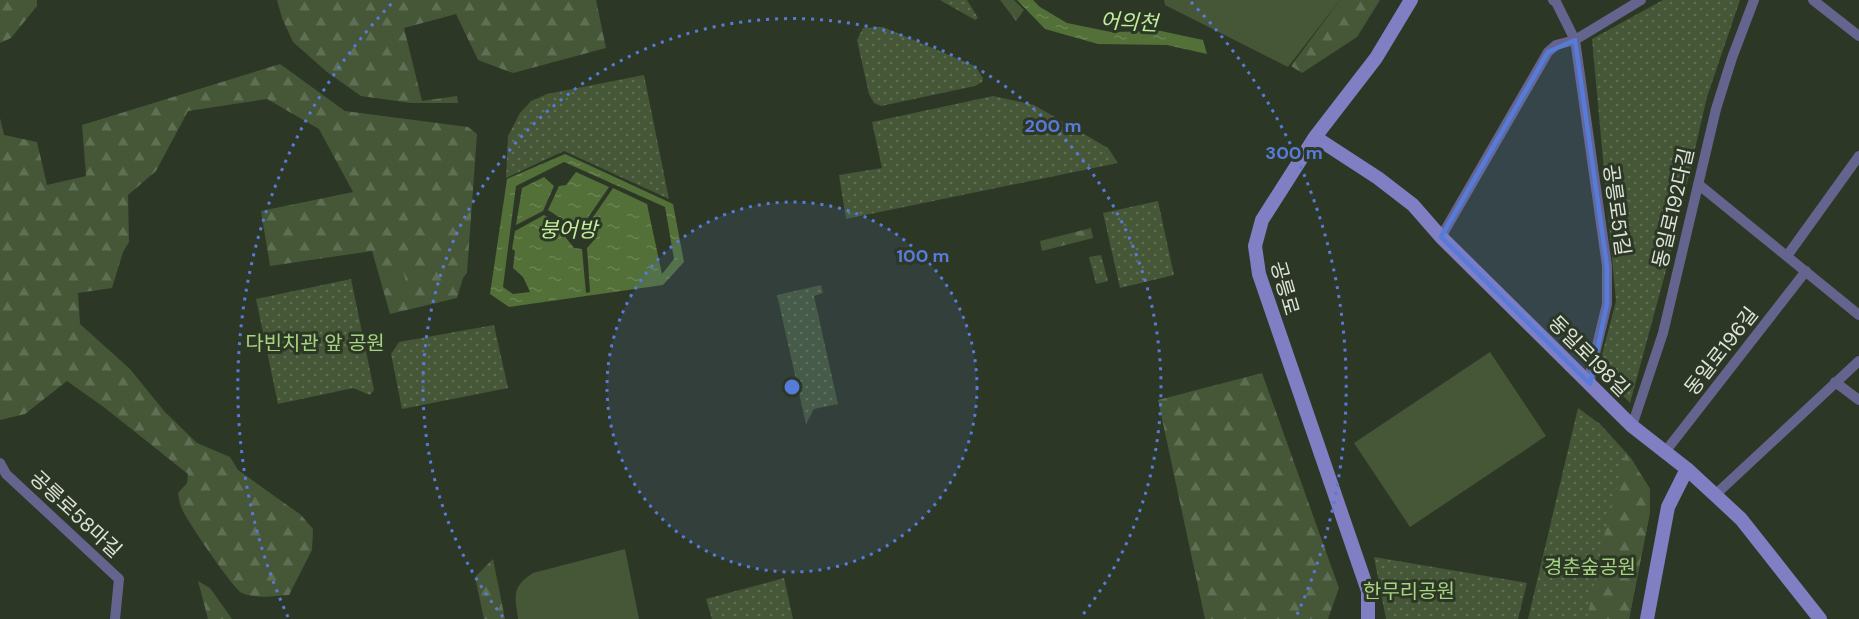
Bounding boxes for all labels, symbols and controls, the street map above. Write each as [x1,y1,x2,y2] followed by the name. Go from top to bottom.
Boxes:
[1099,7,1161,38] water label: 어의천
[1025,114,1081,138] text: 200 m
[1265,141,1323,165] text: 300 m
[1647,146,1699,270] street label: 동일로192다길
[1598,163,1636,257] street label: 공릉로51길
[539,216,600,244] water label: 붕어방
[896,244,950,268] text: 100 m
[1265,258,1305,318] street label: 공릉로
[1678,302,1764,400] street label: 동일로196길
[1543,310,1635,402] street label: 동일로198길
[245,330,385,356] park label: 다빈치관 앞 공원
[782,377,802,397] centre of rings
[25,465,127,563] street label: 공릉로58마길
[1544,554,1636,580] park label: 경춘숲공원
[1363,578,1455,604] park label: 한무리공원

